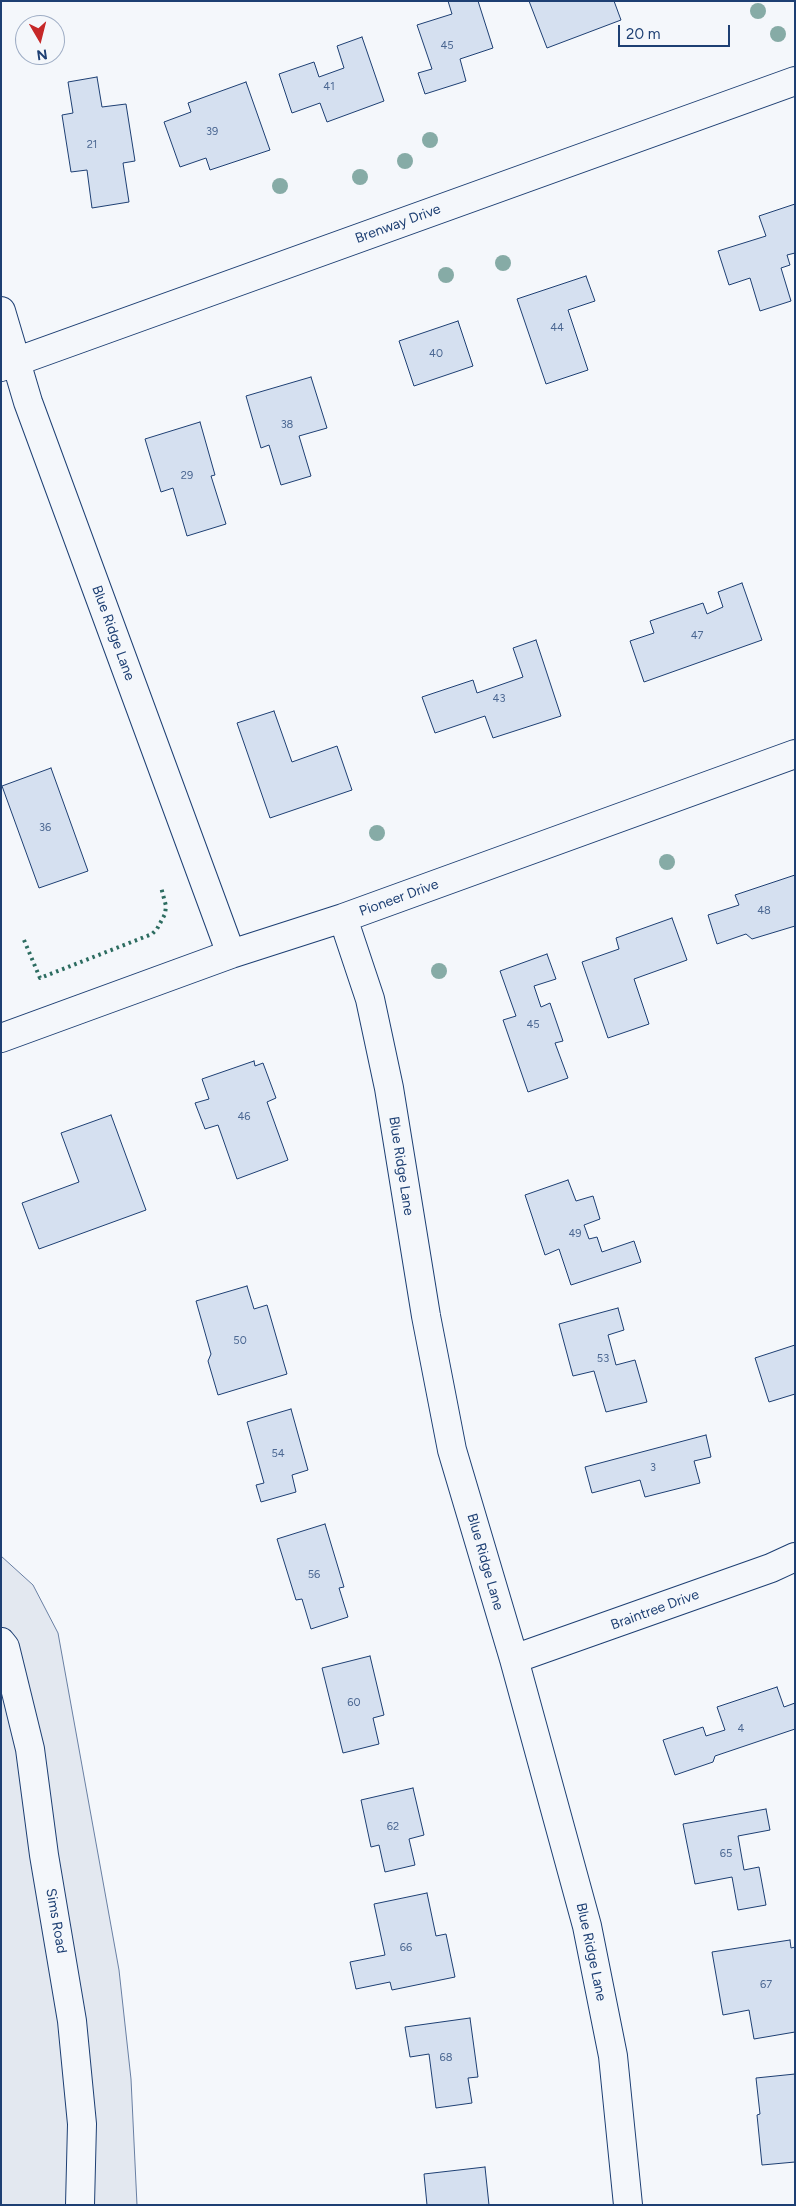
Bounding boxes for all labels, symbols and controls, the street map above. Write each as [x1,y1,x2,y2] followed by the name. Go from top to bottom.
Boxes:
[15,15,65,65] north arrow
[621,15,734,47] scale bar
[626,25,660,43] text: 20 m
[440,39,454,53] house number: 45
[35,45,49,64] text: N
[323,80,335,94] house number: 41
[206,125,218,139] house number: 39
[87,138,97,152] house number: 21
[353,201,443,247] street label: Brenway Drive
[550,321,564,335] house number: 44
[429,347,443,361] house number: 40
[281,418,293,432] house number: 38
[181,469,193,483] house number: 29
[88,583,138,683] street label: Blue Ridge Lane
[691,629,703,643] house number: 47
[493,692,505,706] house number: 43
[39,821,51,835] house number: 36
[357,876,441,920] street label: Pioneer Drive
[757,904,771,918] house number: 48
[526,1018,540,1032] house number: 45
[237,1110,251,1124] house number: 46
[385,1115,417,1217] street label: Blue Ridge Lane
[568,1227,582,1241] house number: 49
[233,1334,247,1348] house number: 50
[597,1352,609,1366] house number: 53
[271,1447,285,1461] house number: 54
[650,1461,656,1475] house number: 3
[463,1512,507,1612] street label: Blue Ridge Lane
[308,1568,320,1582] house number: 56
[609,1586,701,1634] street label: Braintree Drive
[347,1696,361,1710] house number: 60
[738,1722,744,1736] house number: 4
[387,1820,399,1834] house number: 62
[720,1847,732,1861] house number: 65
[42,1887,70,1955] street label: Sims Road
[572,1901,610,2003] street label: Blue Ridge Lane
[400,1941,412,1955] house number: 66
[760,1978,772,1992] house number: 67
[440,2051,452,2065] house number: 68

